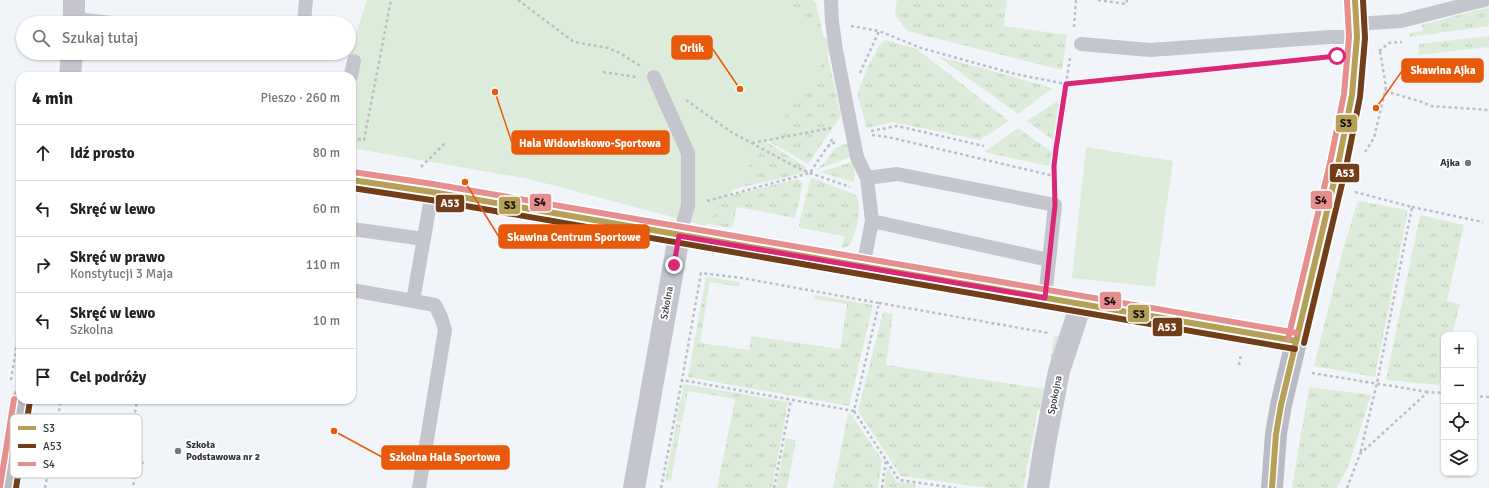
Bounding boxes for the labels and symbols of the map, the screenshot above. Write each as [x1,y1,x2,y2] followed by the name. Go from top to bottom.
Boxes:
[672,36,712,59] callout: Orlik
[680,42,704,55] text: Orlik
[1328,47,1346,65] route start
[1402,59,1483,82] callout: Skawina Ajka
[1410,64,1476,77] text: Skawina Ajka
[1335,114,1358,133] line badge: S3
[1340,117,1352,130] text: S3
[512,131,669,154] callout: Hala Widowiskowo-Sportowa
[519,137,661,150] text: Hala Widowiskowo-Sportowa
[1440,157,1460,169] place label: Ajka
[1463,158,1473,168] marker: Ajka
[1329,163,1360,183] line badge: A53
[1336,167,1355,180] text: A53
[1310,190,1333,210] line badge: S4
[529,193,552,212] line badge: S4
[435,194,465,213] line badge: A53
[1315,194,1327,207] text: S4
[498,196,521,215] line badge: S3
[534,196,546,209] text: S4
[441,197,460,210] text: A53
[504,199,516,212] text: S3
[499,225,649,248] callout: Skawina Centrum Sportowe
[507,231,641,244] text: Skawina Centrum Sportowe
[665,256,683,274] route end
[658,285,676,321] street label: Szkolna
[1099,291,1122,310] line badge: S4
[1104,295,1116,308] text: S4
[1127,304,1150,323] line badge: S3
[1133,308,1145,321] text: S3
[1152,317,1183,337] line badge: A53
[1158,321,1177,334] text: A53
[1045,375,1065,415] street label: Spokojna
[10,414,142,478] legend
[43,422,55,435] text: S3
[186,439,260,463] place label: Szkoła Podstawowa nr 2
[43,440,62,453] text: A53
[173,446,183,456] marker: Szkoła Podstawowa nr 2
[382,446,509,469] callout: Szkolna Hala Sportowa
[390,451,501,464] text: Szkolna Hala Sportowa
[43,458,55,471] text: S4

